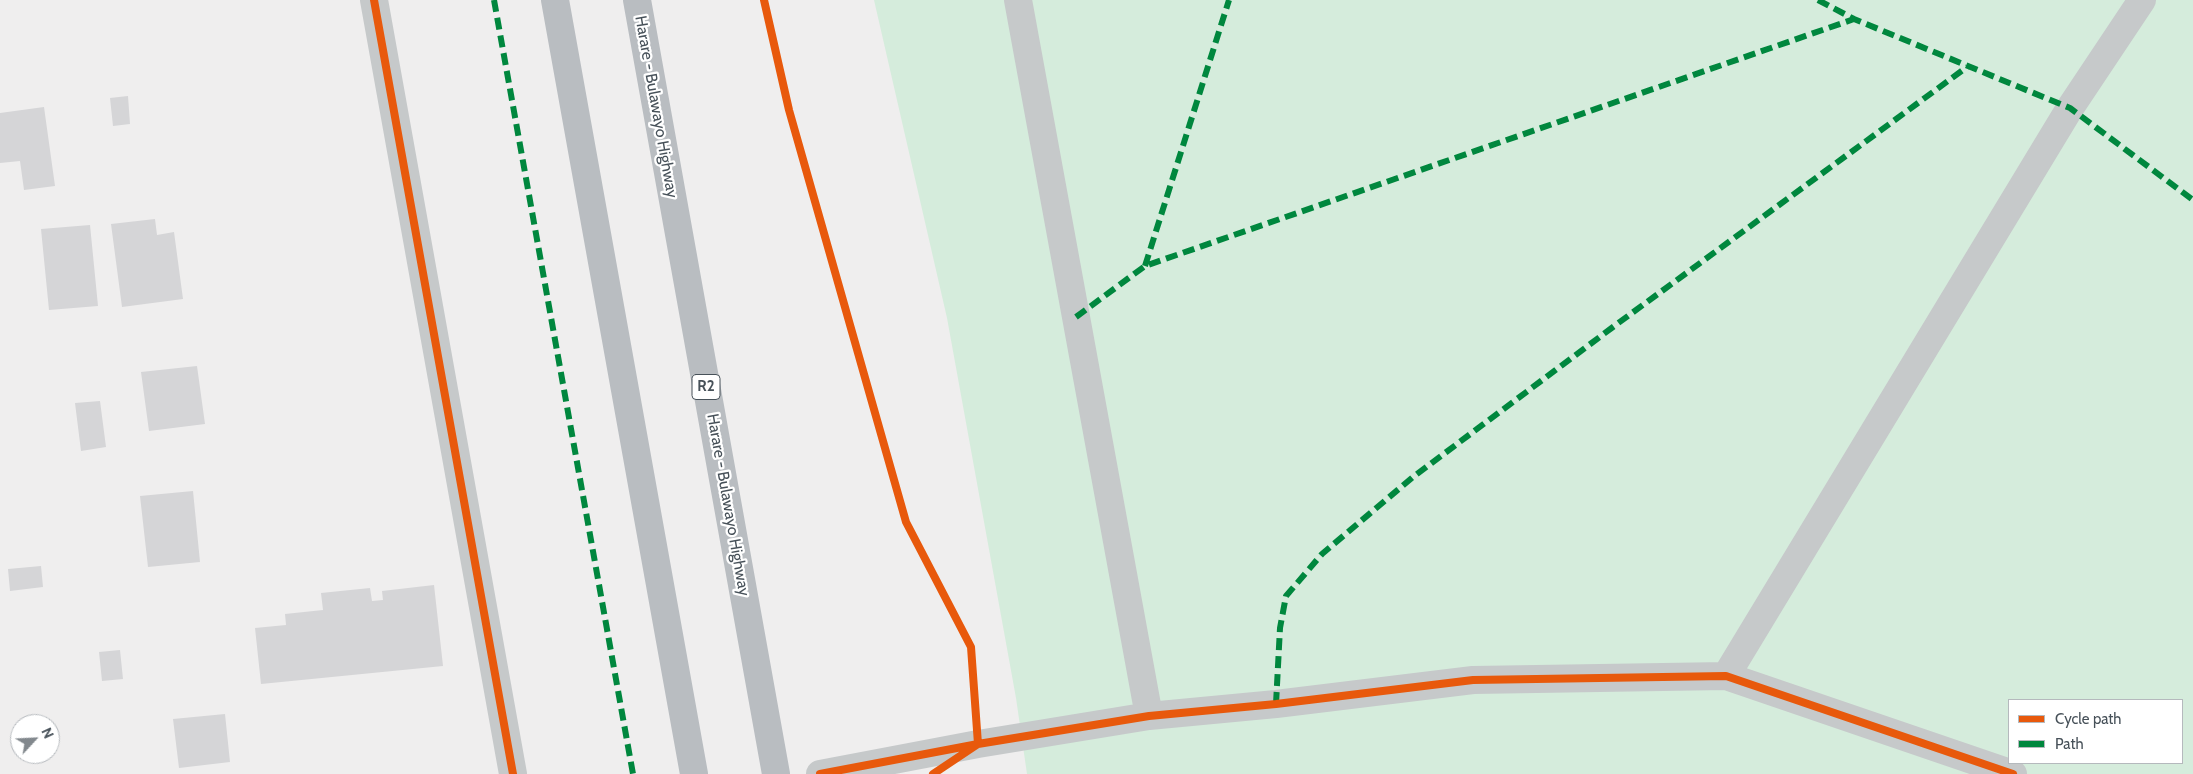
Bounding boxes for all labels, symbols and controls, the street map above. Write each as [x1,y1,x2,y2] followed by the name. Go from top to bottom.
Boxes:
[630,14,682,200] street label: Harare - Bulawayo Highway
[692,374,720,400] road number: R2
[702,412,754,598] street label: Harare - Bulawayo Highway
[2008,699,2183,764] legend
[2055,710,2121,728] text: Cycle path
[10,714,60,764] north arrow
[37,725,58,741] text: N
[2055,735,2084,753] text: Path

